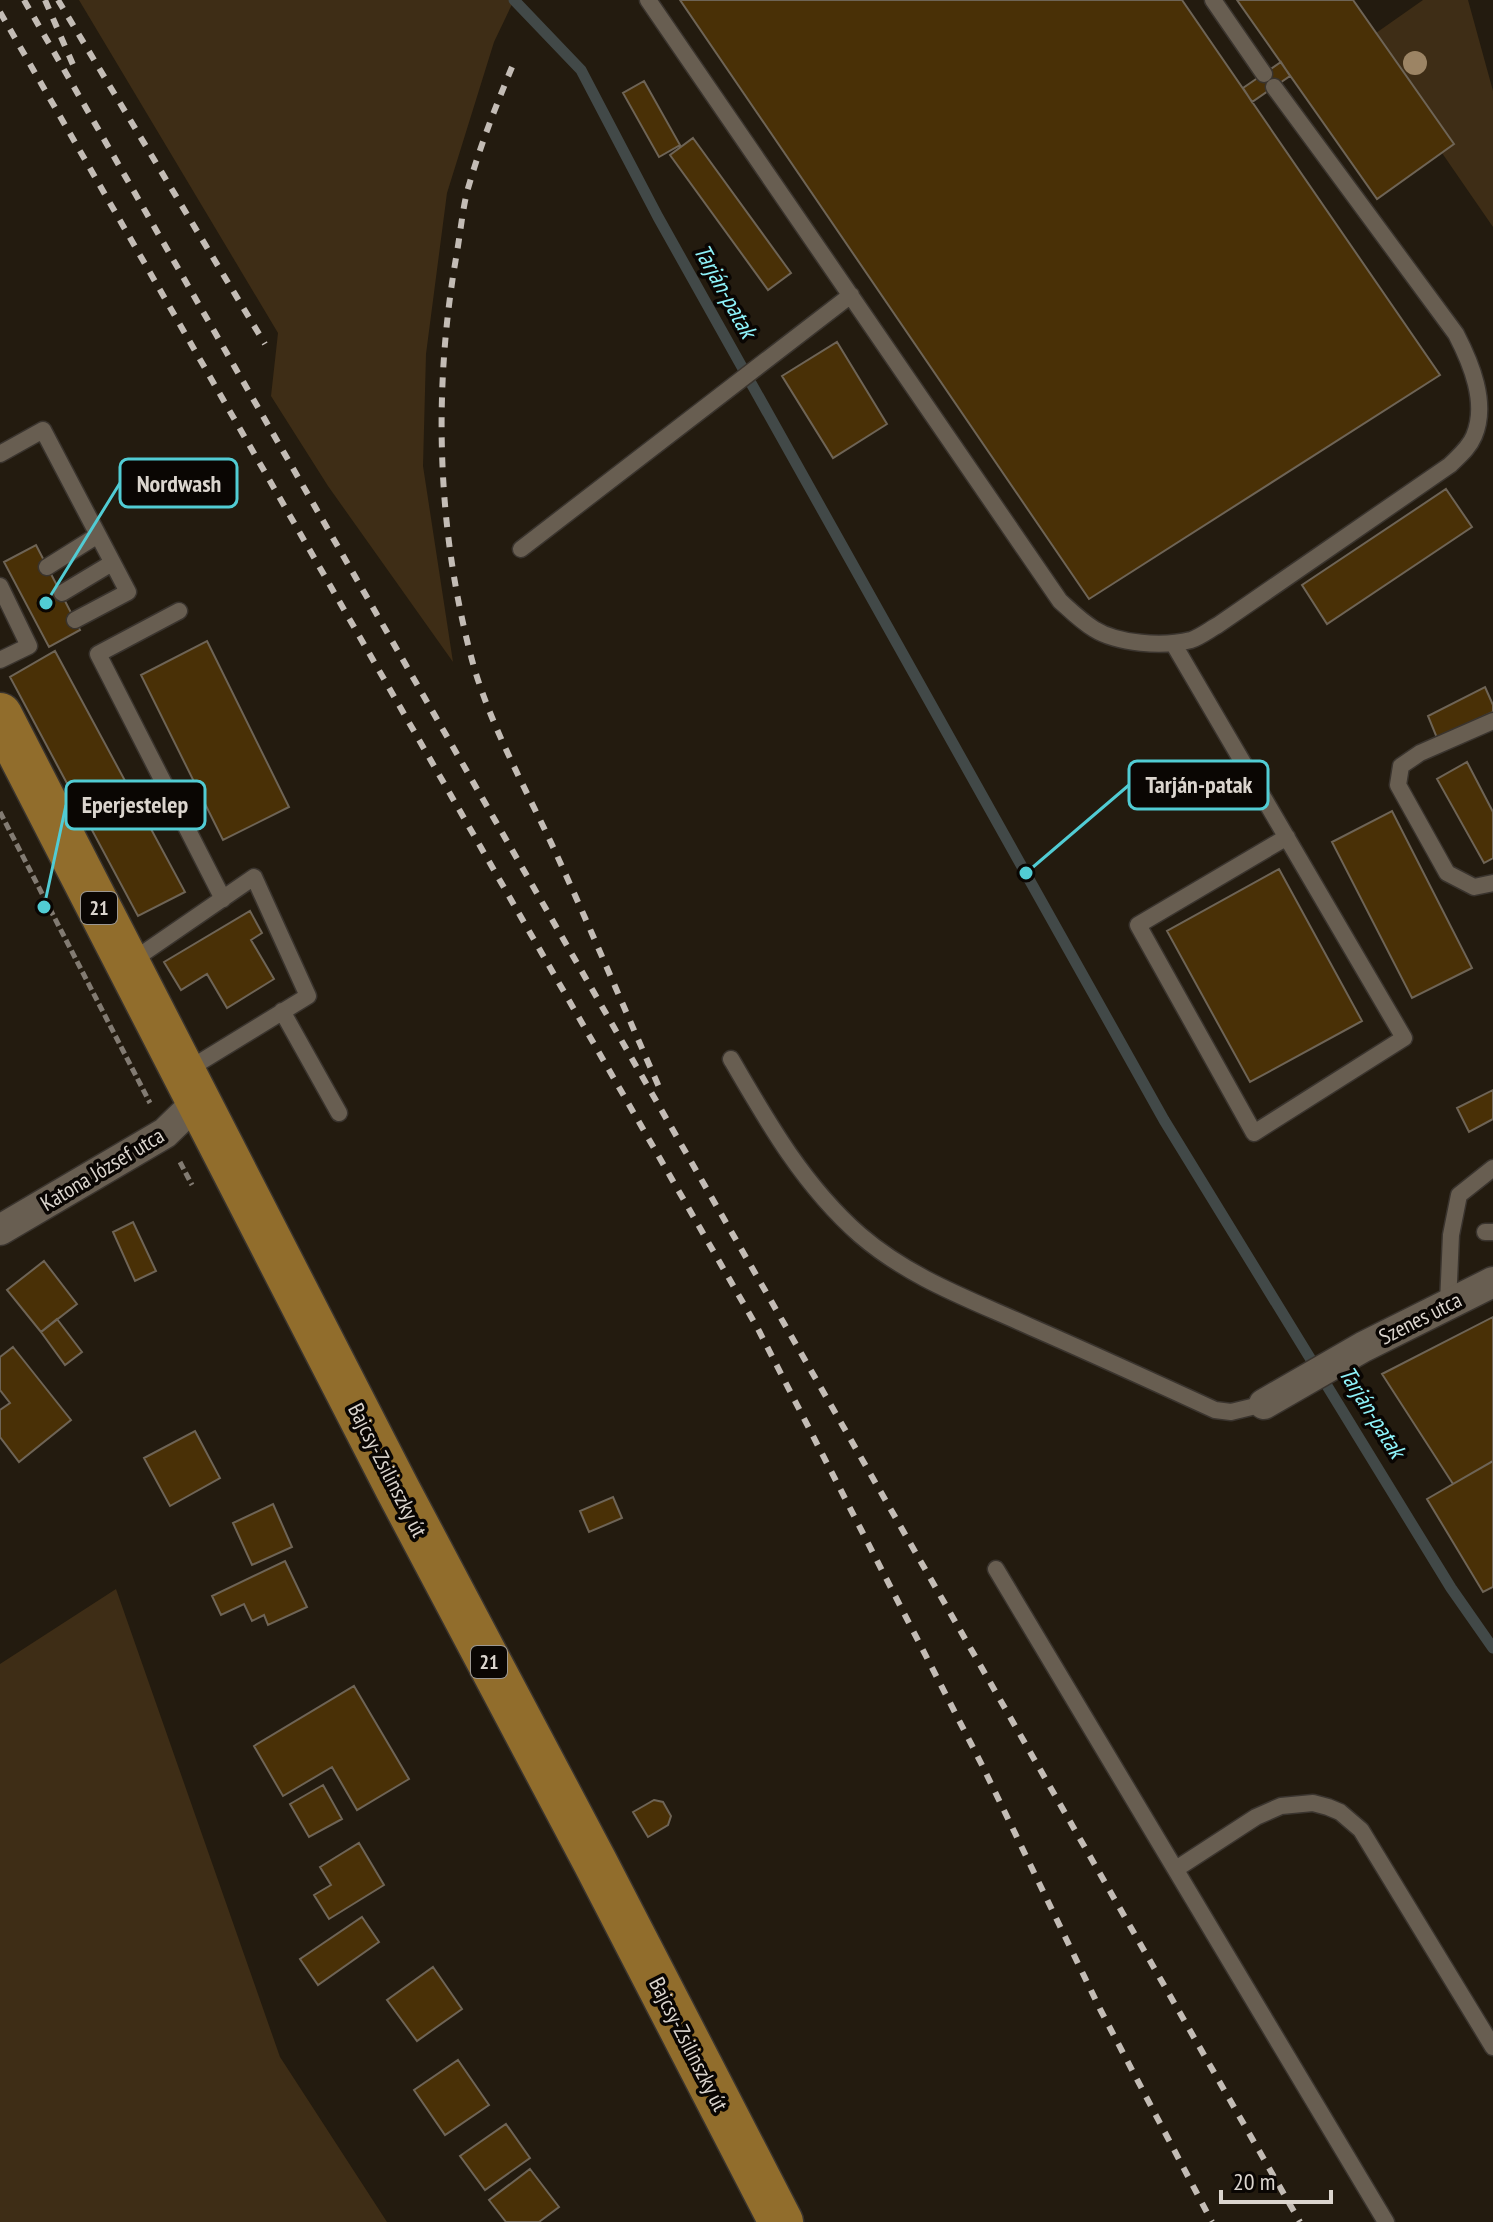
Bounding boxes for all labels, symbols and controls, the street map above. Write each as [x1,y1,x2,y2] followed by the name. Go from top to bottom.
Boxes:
[687,238,765,346] water label: Tarján-patak
[120,459,237,507] callout: Nordwash
[137,468,221,499] text: Nordwash
[1129,761,1268,809] callout: Tarján-patak
[1146,769,1253,800] text: Tarján-patak
[66,781,205,829] callout: Eperjestelep
[82,789,189,820] text: Eperjestelep
[81,892,117,924] road number: 21
[35,1121,169,1217] street label: Katona József utca
[1374,1285,1466,1351] street label: Szenes utca
[1332,1360,1414,1466] water label: Tarján-patak
[342,1398,434,1542] street label: Bajcsy-Zsilinszky út
[471,1646,507,1678] road number: 21
[643,1972,735,2116] street label: Bajcsy-Zsilinszky út
[1221,2154,1331,2204] scale bar
[1233,2166,1275,2197] text: 20 m

